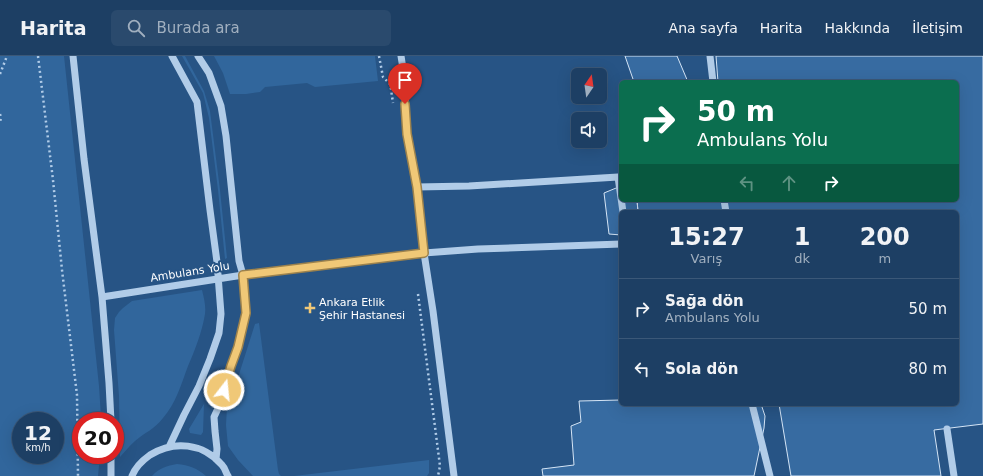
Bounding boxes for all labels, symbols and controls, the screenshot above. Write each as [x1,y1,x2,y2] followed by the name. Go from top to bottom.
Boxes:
[111,10,391,46] search box
[20,17,87,39] text: Harita
[125,17,147,39] icon: search
[157,19,240,37] text: Burada ara
[669,20,738,36] text: Ana sayfa
[760,20,803,36] text: Harita
[825,20,890,36] text: Hakkında
[912,20,963,36] text: İletişim
[388,63,422,104] pin
[571,68,607,104] north arrow
[571,68,607,148] map controls
[394,69,416,91] icon: arrive
[697,95,775,128] text: 50 m
[631,96,683,148] icon: right
[571,112,607,148] button: sound
[697,129,828,150] text: Ambulans Yolu
[736,172,758,194] icon: left
[778,172,800,194] icon: ahead
[820,172,842,194] icon: right
[668,223,745,251] text: 15:27
[794,223,810,251] text: 1
[860,223,910,251] text: 200
[691,251,722,266] text: Varış
[794,251,810,266] text: dk
[878,251,891,266] text: m
[149,259,231,285] street label: Ambulans Yolu
[665,292,744,310] text: Sağa dön
[319,296,405,322] place label: Ankara Etlik Şehir Hastanesi
[631,298,653,320] icon: right
[909,300,947,318] text: 50 m
[304,302,316,314] marker: Ankara Etlik Şehir Hastanesi
[665,310,760,325] text: Ambulans Yolu
[631,358,653,380] icon: left
[665,360,738,378] text: Sola dön
[909,360,947,378] text: 80 m
[203,369,245,411] position arrow
[72,412,124,464] speed limit sign: 20
[24,421,52,445] text: 12
[25,442,51,453] text: km/h

